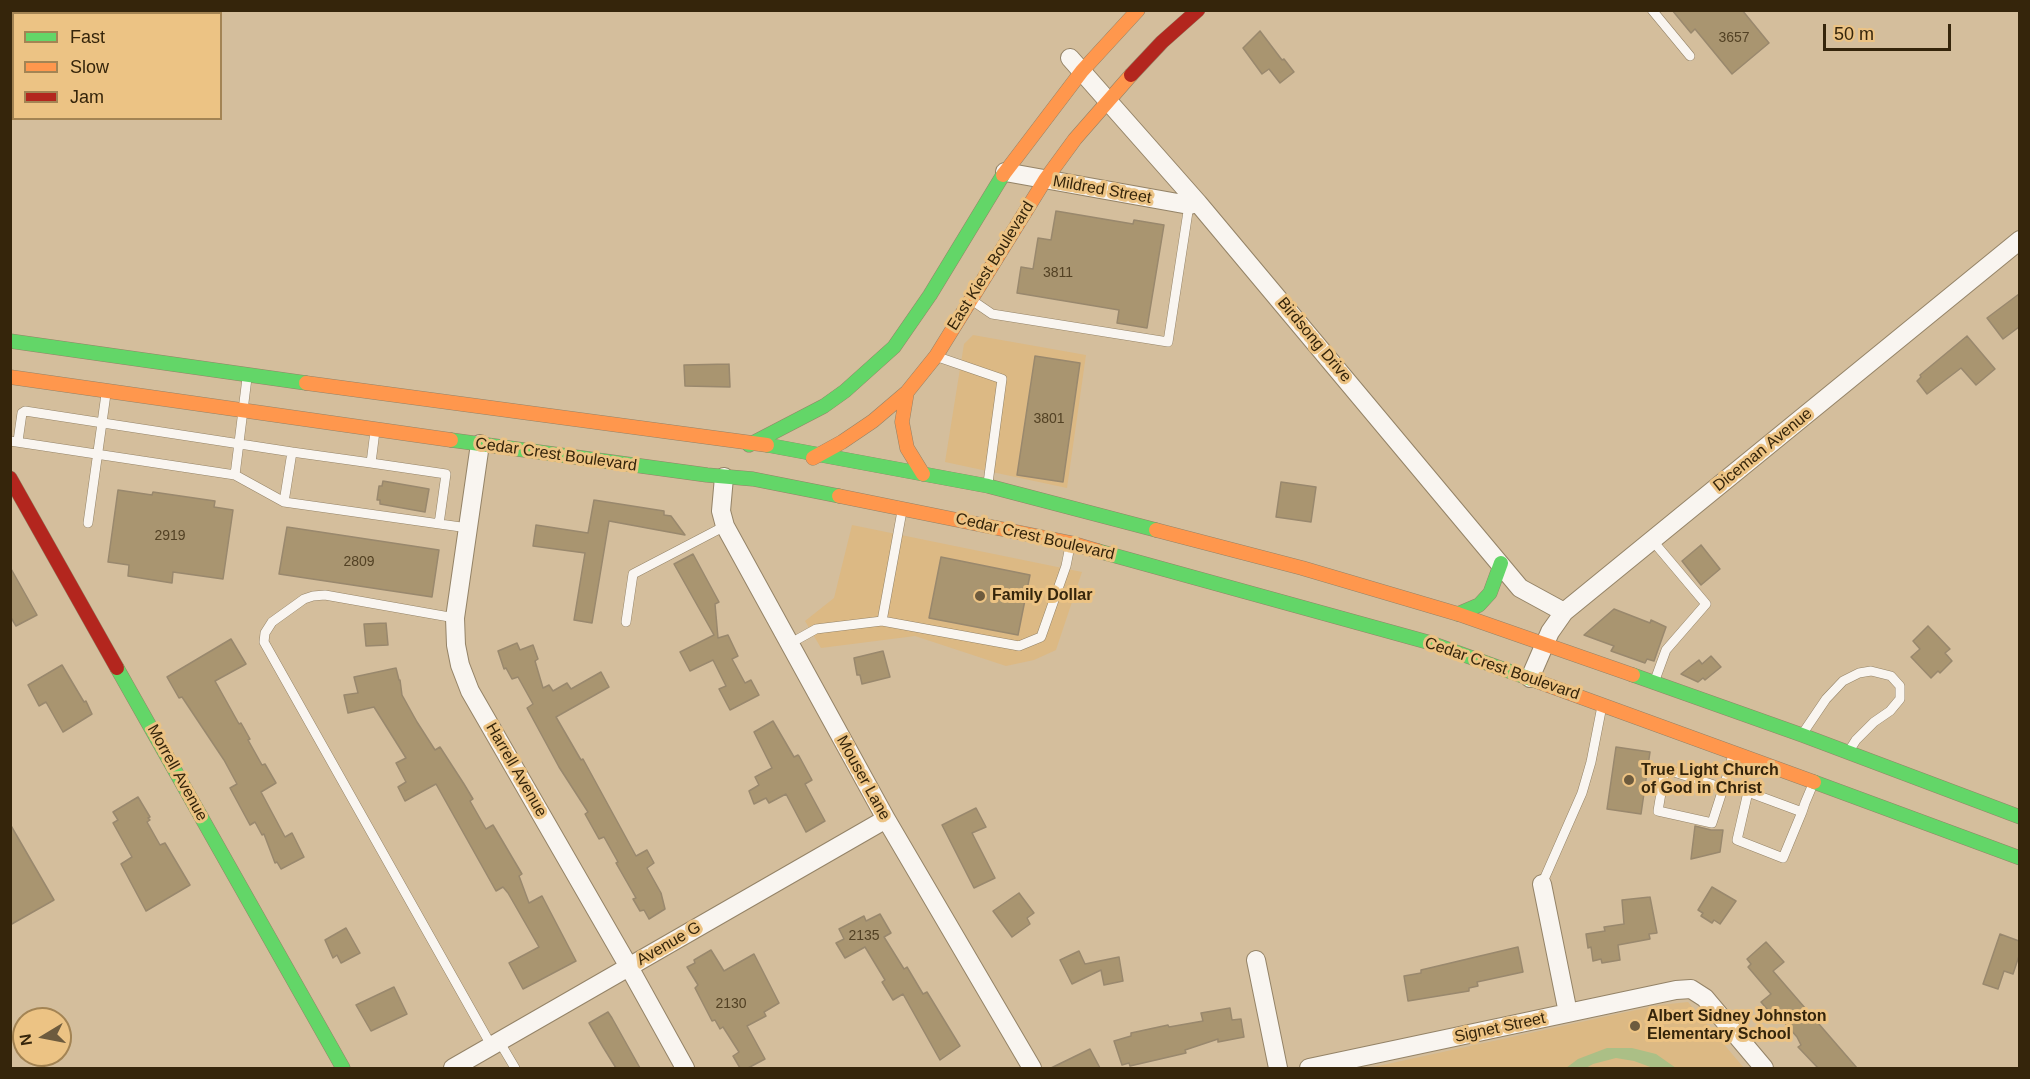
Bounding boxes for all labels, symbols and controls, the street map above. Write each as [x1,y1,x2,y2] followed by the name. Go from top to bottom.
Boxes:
[12,12,222,120] legend
[1826,12,1954,50] scale bar
[1834,24,1874,44] text: 50 m
[70,27,105,47] text: Fast
[1718,30,1750,46] house number: 3657
[70,57,109,77] text: Slow
[70,87,104,107] text: Jam
[1051,172,1153,208] street label: Mildred Street
[944,198,1038,334] street label: East Kiest Boulevard
[1043,265,1073,281] house number: 3811
[1273,294,1355,386] street label: Birdsong Drive
[1710,404,1816,496] street label: Diceman Avenue
[1033,411,1065,427] house number: 3801
[474,434,638,476] street label: Cedar Crest Boulevard
[954,509,1116,565] street label: Cedar Crest Boulevard
[154,528,186,544] house number: 2919
[343,554,375,570] house number: 2809
[992,586,1092,606] place label: Family Dollar
[973,589,987,603] marker: Family Dollar
[1422,633,1582,705] street label: Cedar Crest Boulevard
[481,720,551,820] street label: Harrell Avenue
[143,721,211,825] street label: Morrell Avenue
[832,733,894,823] street label: Mouser Lane
[1641,761,1779,799] place label: True Light Church of God in Christ
[1622,773,1636,787] marker: True Light Church of God in Christ
[634,918,704,970] street label: Avenue G
[848,928,880,944] house number: 2135
[715,996,747,1012] house number: 2130
[12,1007,72,1067] north arrow
[1647,1007,1827,1045] place label: Albert Sidney Johnston Elementary School
[1453,1009,1547,1047] street label: Signet Street
[1628,1019,1642,1033] marker: Albert Sidney Johnston Elementary School
[16,1033,35,1047] text: N

